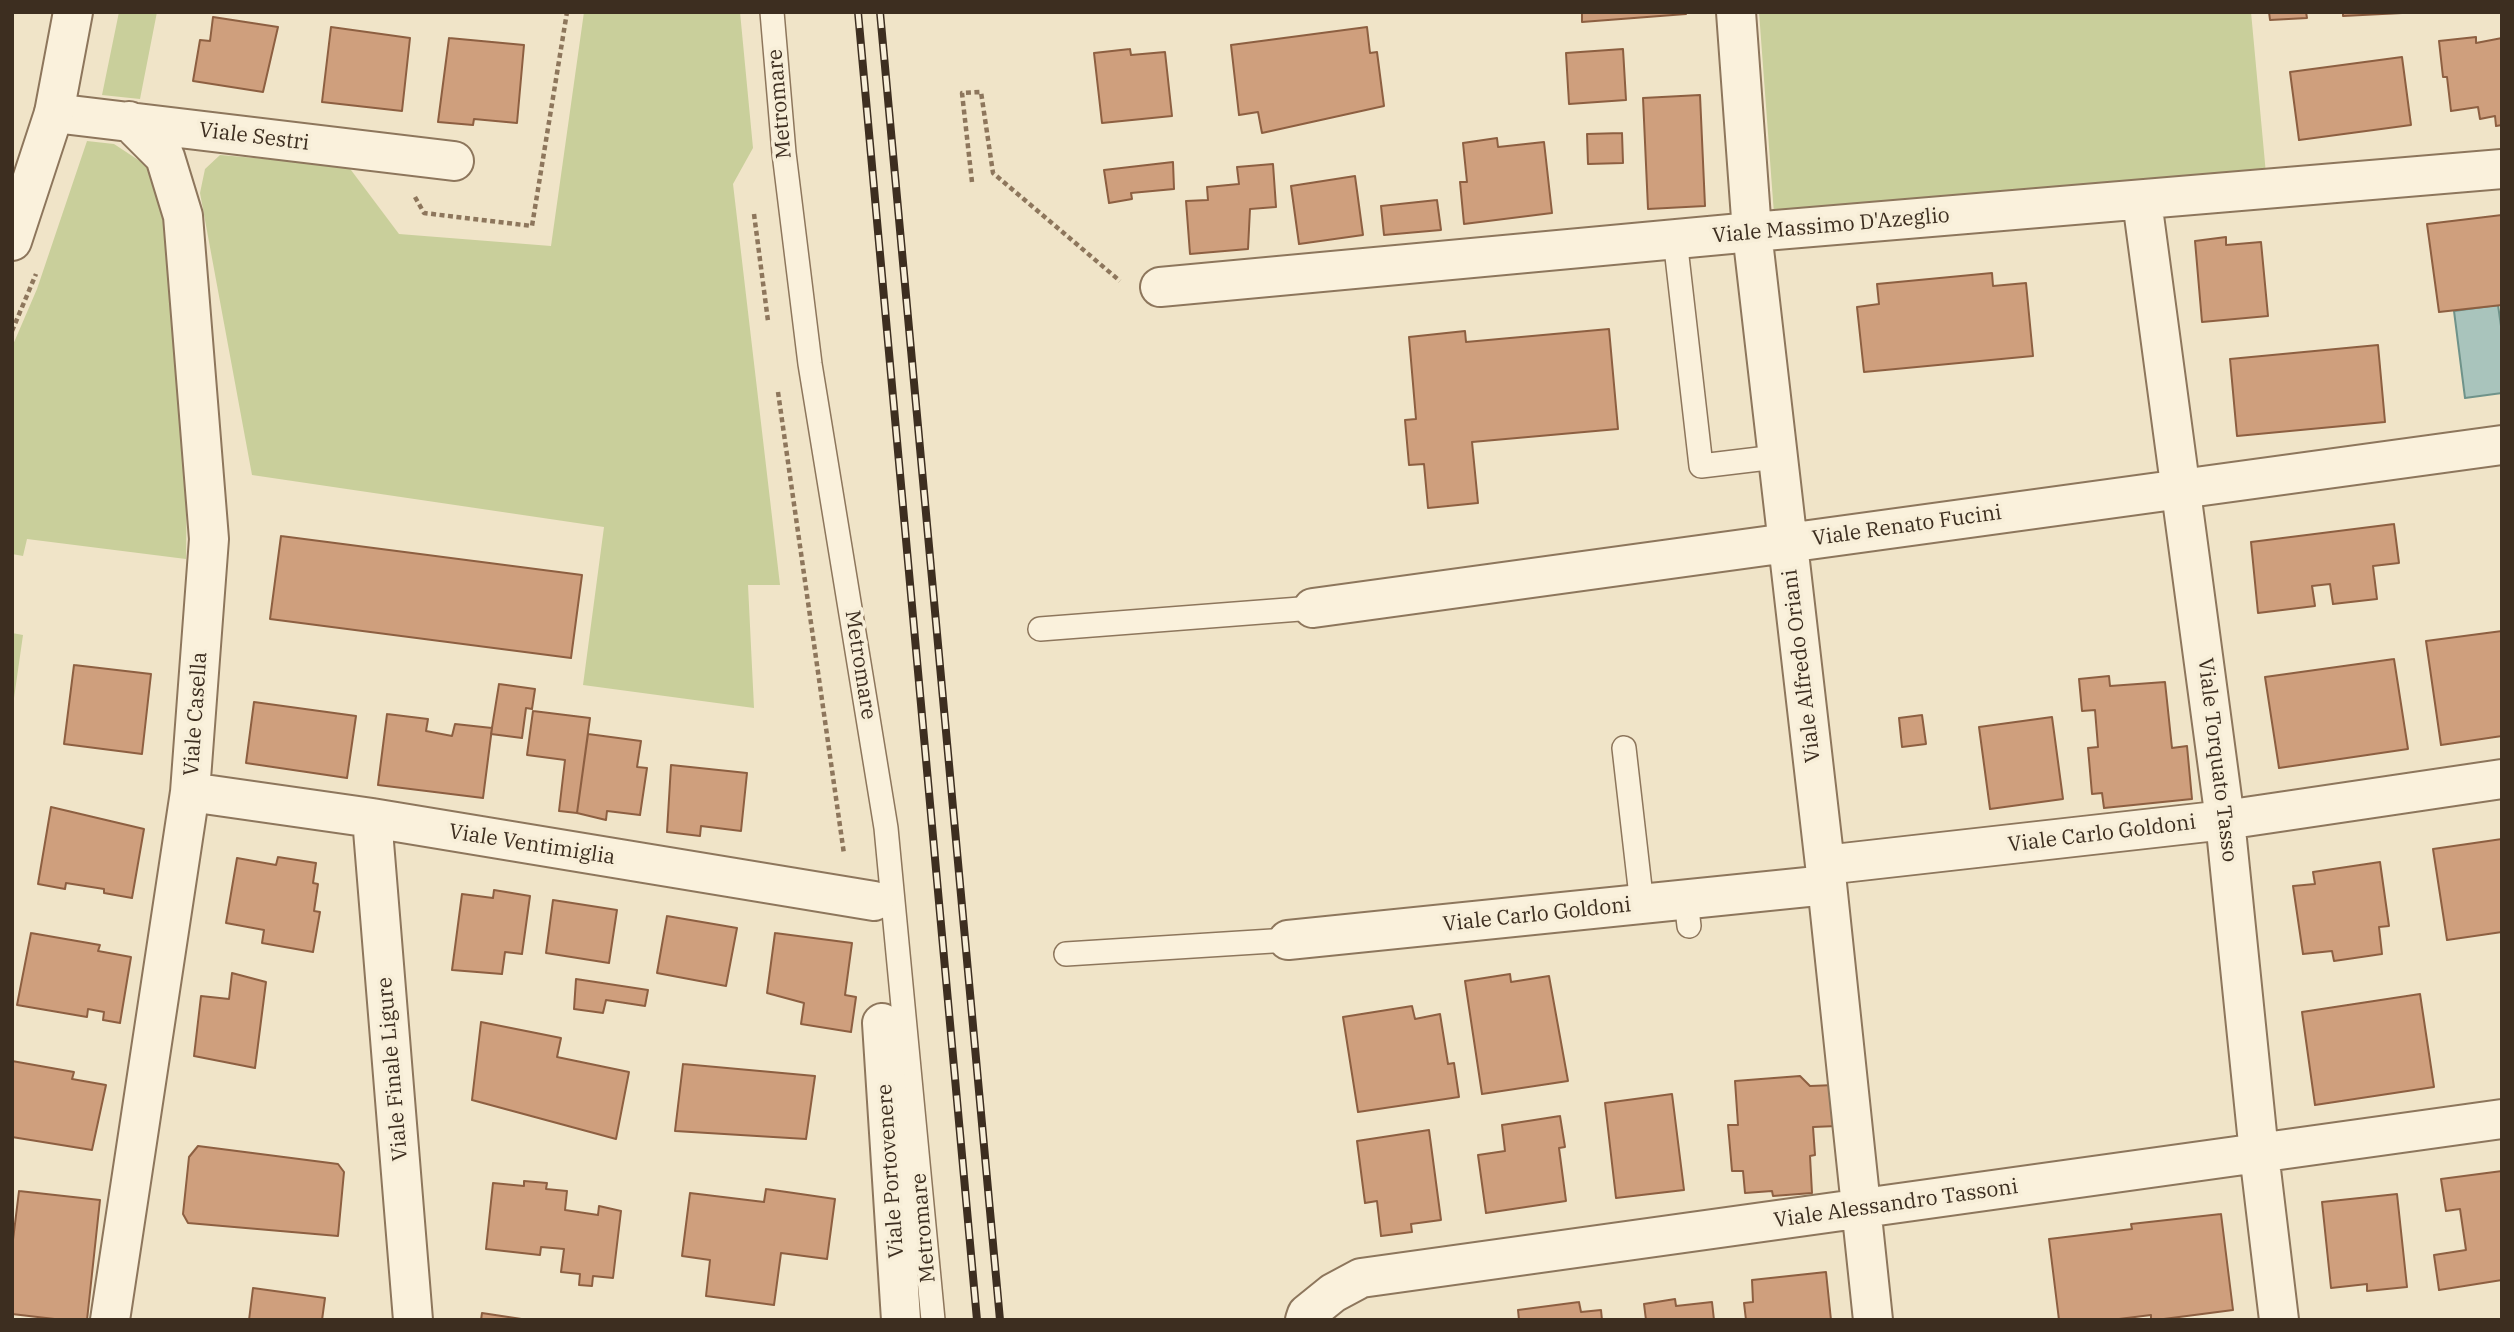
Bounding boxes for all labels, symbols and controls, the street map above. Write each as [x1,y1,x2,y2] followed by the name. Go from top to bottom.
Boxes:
[763,48,797,160] street label: Metromare
[197,118,311,156] street label: Viale Sestri
[1711,203,1951,249] street label: Viale Massimo D'Azeglio
[1811,500,2003,552] street label: Viale Renato Fucini
[1778,568,1826,764] street label: Viale Alfredo Oriani
[839,609,881,721] street label: Metromare
[179,651,213,777] street label: Viale Casella
[2192,657,2242,863] street label: Viale Torquato Tasso
[2007,810,2197,858] street label: Viale Carlo Goldoni
[447,819,617,871] street label: Viale Ventimiglia
[1442,893,1632,937] street label: Viale Carlo Goldoni
[372,976,414,1162] street label: Viale Finale Ligure
[872,1083,910,1259] street label: Viale Portovenere
[907,1172,941,1284] street label: Metromare
[1772,1174,2020,1234] street label: Viale Alessandro Tassoni

